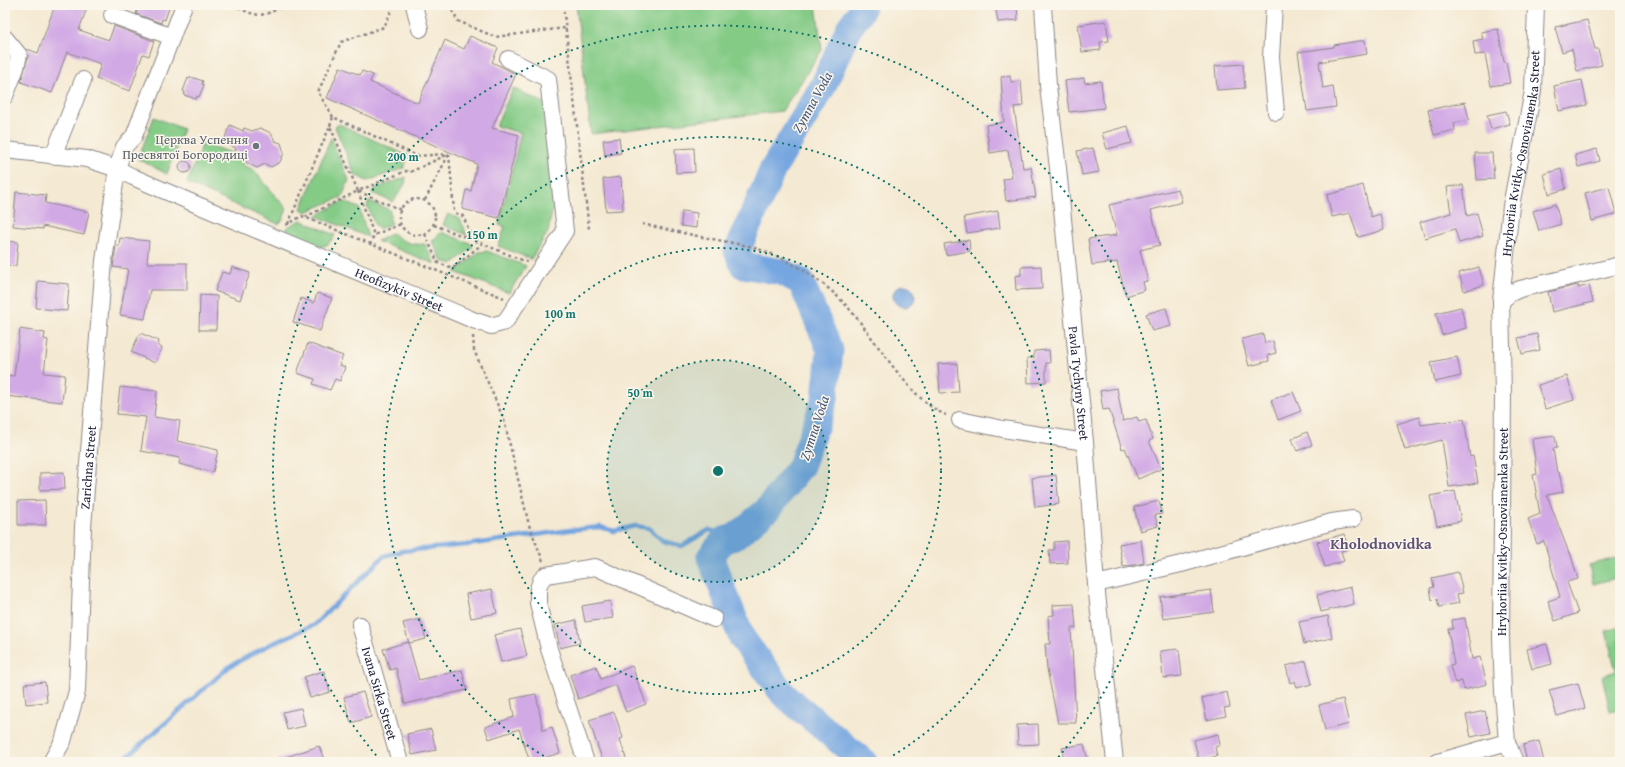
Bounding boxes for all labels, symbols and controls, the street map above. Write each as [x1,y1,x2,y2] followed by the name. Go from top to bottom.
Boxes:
[1497,49,1544,257] street label: Hryhoriia Kvitky-Osnovianenka Street
[787,67,837,136] water label: Zymna Voda
[122,130,248,164] place label: Церква Успення Пресвятої Богородиці
[251,141,261,151] marker: Церква Успення Пресвятої Богородиці
[387,148,420,165] text: 200 m
[466,226,499,243] text: 150 m
[352,263,447,317] street label: Heofizykiv Street
[544,305,577,322] text: 100 m
[1064,325,1094,442] street label: Pavla Tychyny Street
[627,384,653,401] text: 50 m
[794,392,834,463] water label: Zymna Voda
[75,424,101,510] street label: Zarichna Street
[1492,427,1513,636] street label: Hryhoriia Kvitky-Osnovianenka Street
[711,464,725,478] centre of rings
[1330,533,1432,554] district label: Kholodnovidka
[357,644,402,743] street label: Ivana Sirka Street

